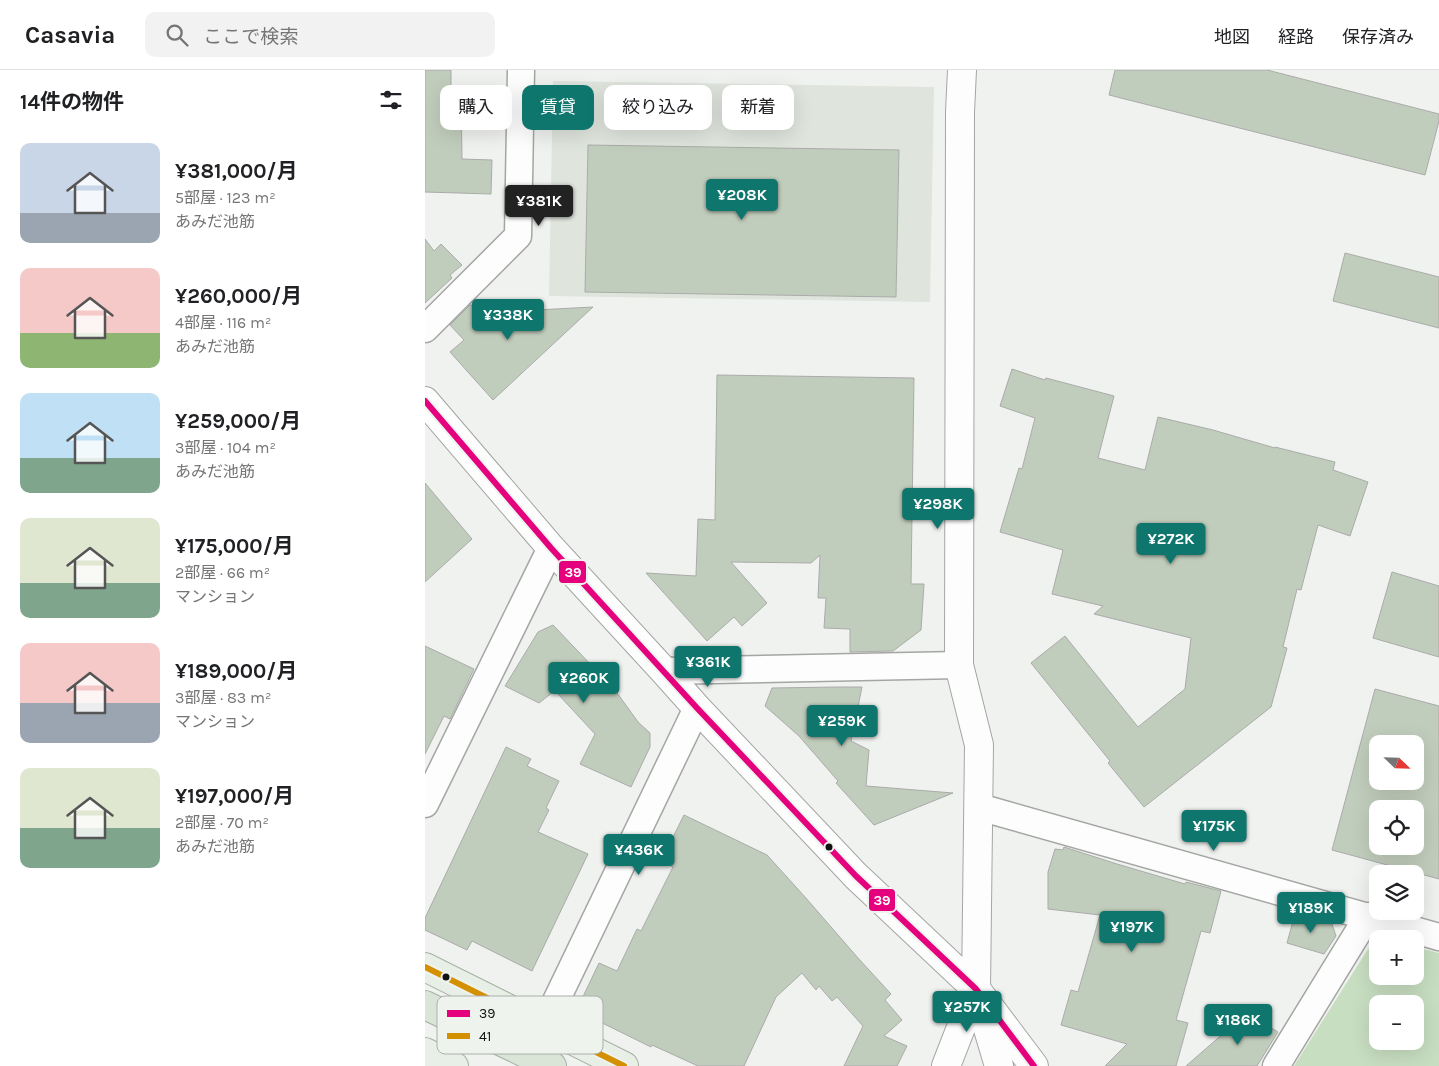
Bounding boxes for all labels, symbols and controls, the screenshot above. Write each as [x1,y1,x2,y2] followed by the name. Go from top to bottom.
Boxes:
[145,12,495,57] search box
[25,21,115,49] text: Casavia
[163,21,191,49] icon: search
[203,26,298,48] text: ここで検索
[1214,26,1250,48] text: 地図
[1278,26,1314,48] text: 経路
[1342,26,1414,48] text: 保存済み
[440,85,512,130] chip: 購入
[522,85,594,130] chip: 賃貸
[604,85,712,130] chip: 絞り込み
[722,85,794,130] chip: 新着
[377,86,405,114] icon: filters
[20,90,124,114] text: 14件の物件
[175,159,298,183] text: ¥381,000/月
[60,163,120,223] icon: home
[707,178,777,221] pin: ¥208K
[504,184,574,227] pin: ¥381K
[717,185,767,204] text: ¥208K
[175,188,276,207] text: 5部屋 · 123 m²
[516,191,562,210] text: ¥381K
[175,212,255,231] text: あみだ池筋
[175,284,302,308] text: ¥260,000/月
[60,288,120,348] icon: home
[473,298,543,341] pin: ¥338K
[483,305,533,324] text: ¥338K
[175,313,271,332] text: 4部屋 · 116 m²
[175,337,255,356] text: あみだ池筋
[175,409,301,433] text: ¥259,000/月
[60,413,120,473] icon: home
[175,438,276,457] text: 3部屋 · 104 m²
[175,462,255,481] text: あみだ池筋
[903,488,973,530] pin: ¥298K
[913,494,963,513] text: ¥298K
[1136,522,1206,565] pin: ¥272K
[1147,529,1195,548] text: ¥272K
[175,534,294,558] text: ¥175,000/月
[60,538,120,598] icon: home
[558,560,587,584] line badge: 39
[175,563,270,582] text: 2部屋 · 66 m²
[564,564,582,581] text: 39
[175,587,255,606] text: マンション
[673,646,743,688] pin: ¥361K
[685,652,731,671] text: ¥361K
[175,659,297,683] text: ¥189,000/月
[549,662,619,704] pin: ¥260K
[60,663,120,723] icon: home
[559,668,609,687] text: ¥260K
[175,688,271,707] text: 3部屋 · 83 m²
[807,704,877,747] pin: ¥259K
[818,711,866,730] text: ¥259K
[175,712,255,731] text: マンション
[1369,735,1424,790] north arrow
[1369,735,1424,1050] map controls
[175,784,294,808] text: ¥197,000/月
[60,788,120,848] icon: home
[1369,800,1424,855] button: locate
[1179,810,1249,852] pin: ¥175K
[175,813,269,832] text: 2部屋 · 70 m²
[1193,816,1235,835] text: ¥175K
[604,834,674,876] pin: ¥436K
[175,837,255,856] text: あみだ池筋
[614,840,664,859] text: ¥436K
[824,842,834,852] unlabelled marker
[1369,865,1424,920] button: layers
[868,888,896,912] line badge: 39
[873,892,891,909] text: 39
[1276,892,1346,934] pin: ¥189K
[1288,898,1334,917] text: ¥189K
[1097,910,1167,953] pin: ¥197K
[1110,917,1154,936] text: ¥197K
[1369,930,1424,985] button: +
[441,972,451,982] unlabelled marker
[932,990,1002,1033] pin: ¥257K
[1369,995,1424,1050] button: −
[437,996,603,1054] legend
[944,997,990,1016] text: ¥257K
[1203,1004,1273,1046] pin: ¥186K
[479,1005,495,1022] text: 39
[1215,1010,1261,1029] text: ¥186K
[479,1028,491,1045] text: 41

